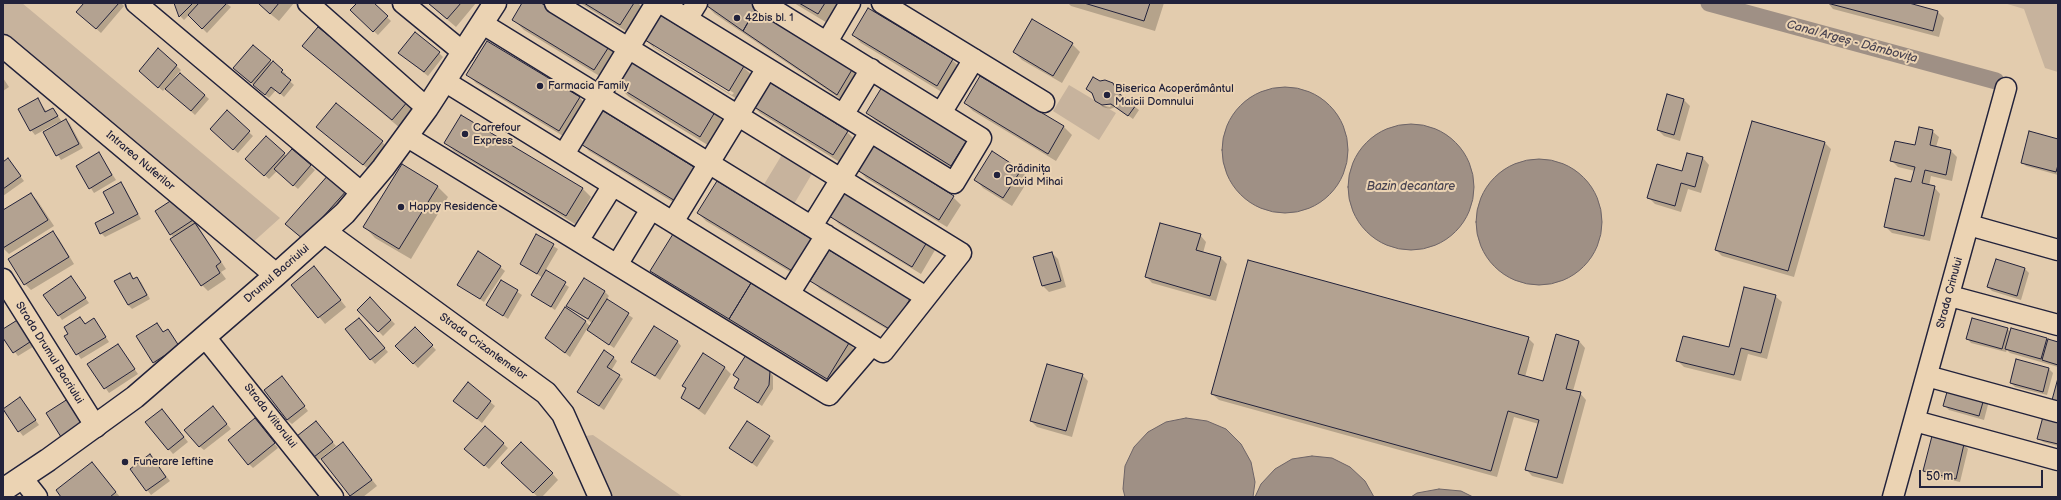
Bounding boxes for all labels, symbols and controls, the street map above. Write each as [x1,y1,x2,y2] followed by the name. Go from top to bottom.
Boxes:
[745,11,793,25] place label: 42bis bl. 1
[732,13,742,23] marker: 42bis bl. 1
[1785,18,1919,66] water label: Canal Argeș - Dâmbovița
[548,79,629,93] place label: Farmacia Family
[535,81,545,91] marker: Farmacia Family
[1115,82,1234,108] place label: Biserica Acoperământul Maicii Domnului
[1102,90,1112,100] marker: Biserica Acoperământul Maicii Domnului
[473,121,521,147] place label: Carrefour Express
[103,128,177,194] street label: Intrarea Nuferilor
[460,129,470,139] marker: Carrefour Express
[1005,162,1063,188] place label: Grădinița David Mihai
[992,170,1002,180] marker: Grădinița David Mihai
[1367,180,1455,194] water label: Bazin decantare
[409,200,498,214] place label: Happy Residence
[396,202,406,212] marker: Happy Residence
[242,242,312,306] street label: Drumul Bacriului
[1934,256,1966,330] street label: Strada Crinului
[12,300,86,406] street label: Strada Drumul Bacriului
[437,311,529,383] street label: Strada Crizantemelor
[241,381,299,451] street label: Strada Viitorului
[133,455,214,469] place label: Funerare Ieftine
[120,457,130,467] marker: Funerare Ieftine
[1921,462,2045,488] scale bar
[1926,469,1953,484] text: 50 m

